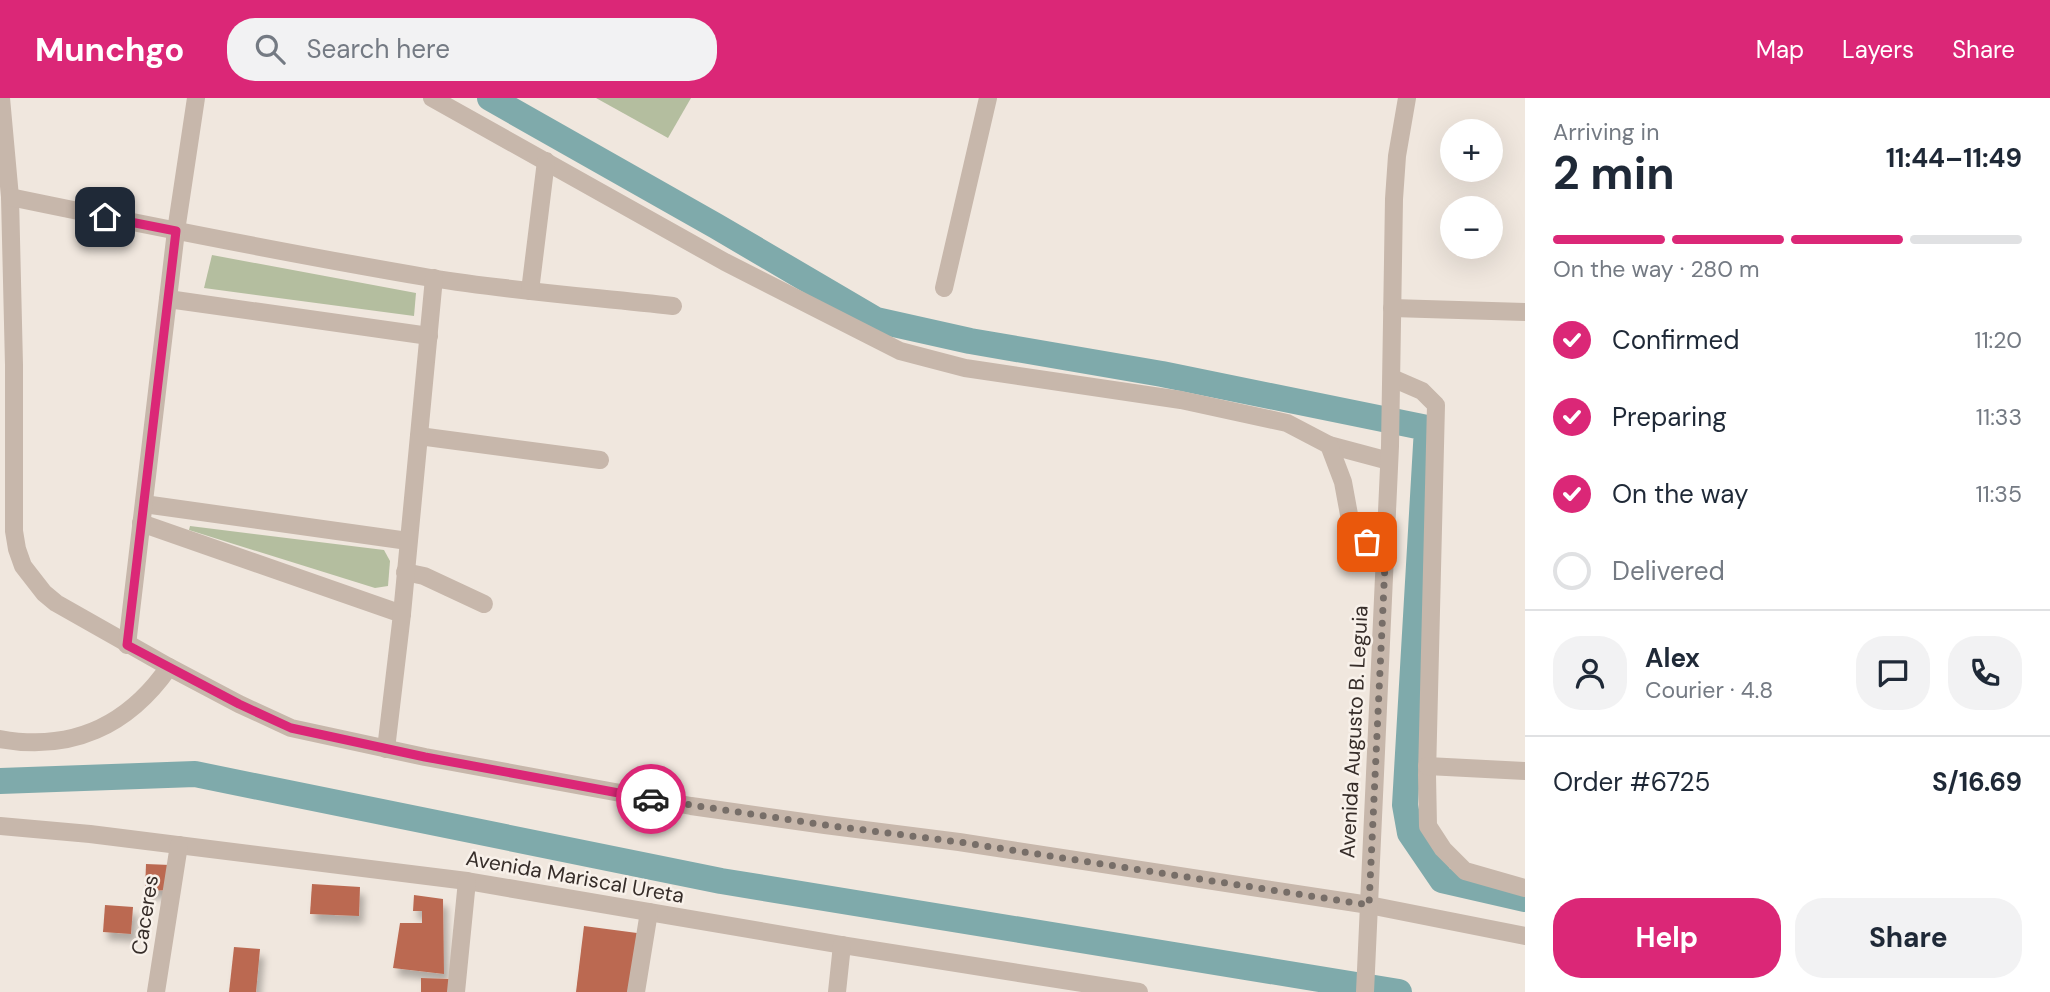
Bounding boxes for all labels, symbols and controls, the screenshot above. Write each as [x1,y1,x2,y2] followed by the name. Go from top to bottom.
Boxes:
[227,18,717,81] search box
[35,28,185,71] text: Munchgo
[251,30,289,68] icon: search
[307,32,450,66] text: Search here
[1756,34,1804,65] text: Map
[1842,34,1914,65] text: Layers
[1952,34,2015,65] text: Share
[1553,117,1659,147] text: Arriving in
[1440,119,1503,259] map controls
[1440,119,1503,182] button: +
[1886,141,2022,175] text: 11:44–11:49
[1553,143,1675,203] text: 2 min
[75,187,135,247] pin
[1440,196,1503,259] button: −
[86,198,124,236] icon: home
[1553,254,1760,284] text: On the way · 280 m
[1553,321,1591,359] icon: check
[1612,323,1739,357] text: Confirmed
[1974,325,2022,355] text: 11:20
[1553,398,1591,436] icon: check
[1612,400,1727,434] text: Preparing
[1976,402,2022,432] text: 11:33
[1553,475,1591,513] icon: check
[1612,477,1748,511] text: On the way
[1975,479,2022,509] text: 11:35
[1337,512,1397,572] pin
[1348,523,1386,561] icon: bag
[1612,554,1725,588] text: Delivered
[1333,605,1375,859] street label: Avenida Augusto B. Leguia
[1553,636,1627,710] button: person
[1856,636,1930,710] button: chat
[1948,636,2022,710] button: phone
[1645,641,1700,675] text: Alex
[1645,675,1773,705] text: Courier · 4.8
[616,764,686,834] courier
[1553,765,1710,799] text: Order #6725
[1932,765,2022,799] text: S/16.69
[632,780,670,818] icon: car
[464,844,686,910] street label: Avenida Mariscal Ureta
[125,873,165,957] street label: Caceres
[1553,898,1781,978] button: Help
[1795,898,2022,978] button: Share

